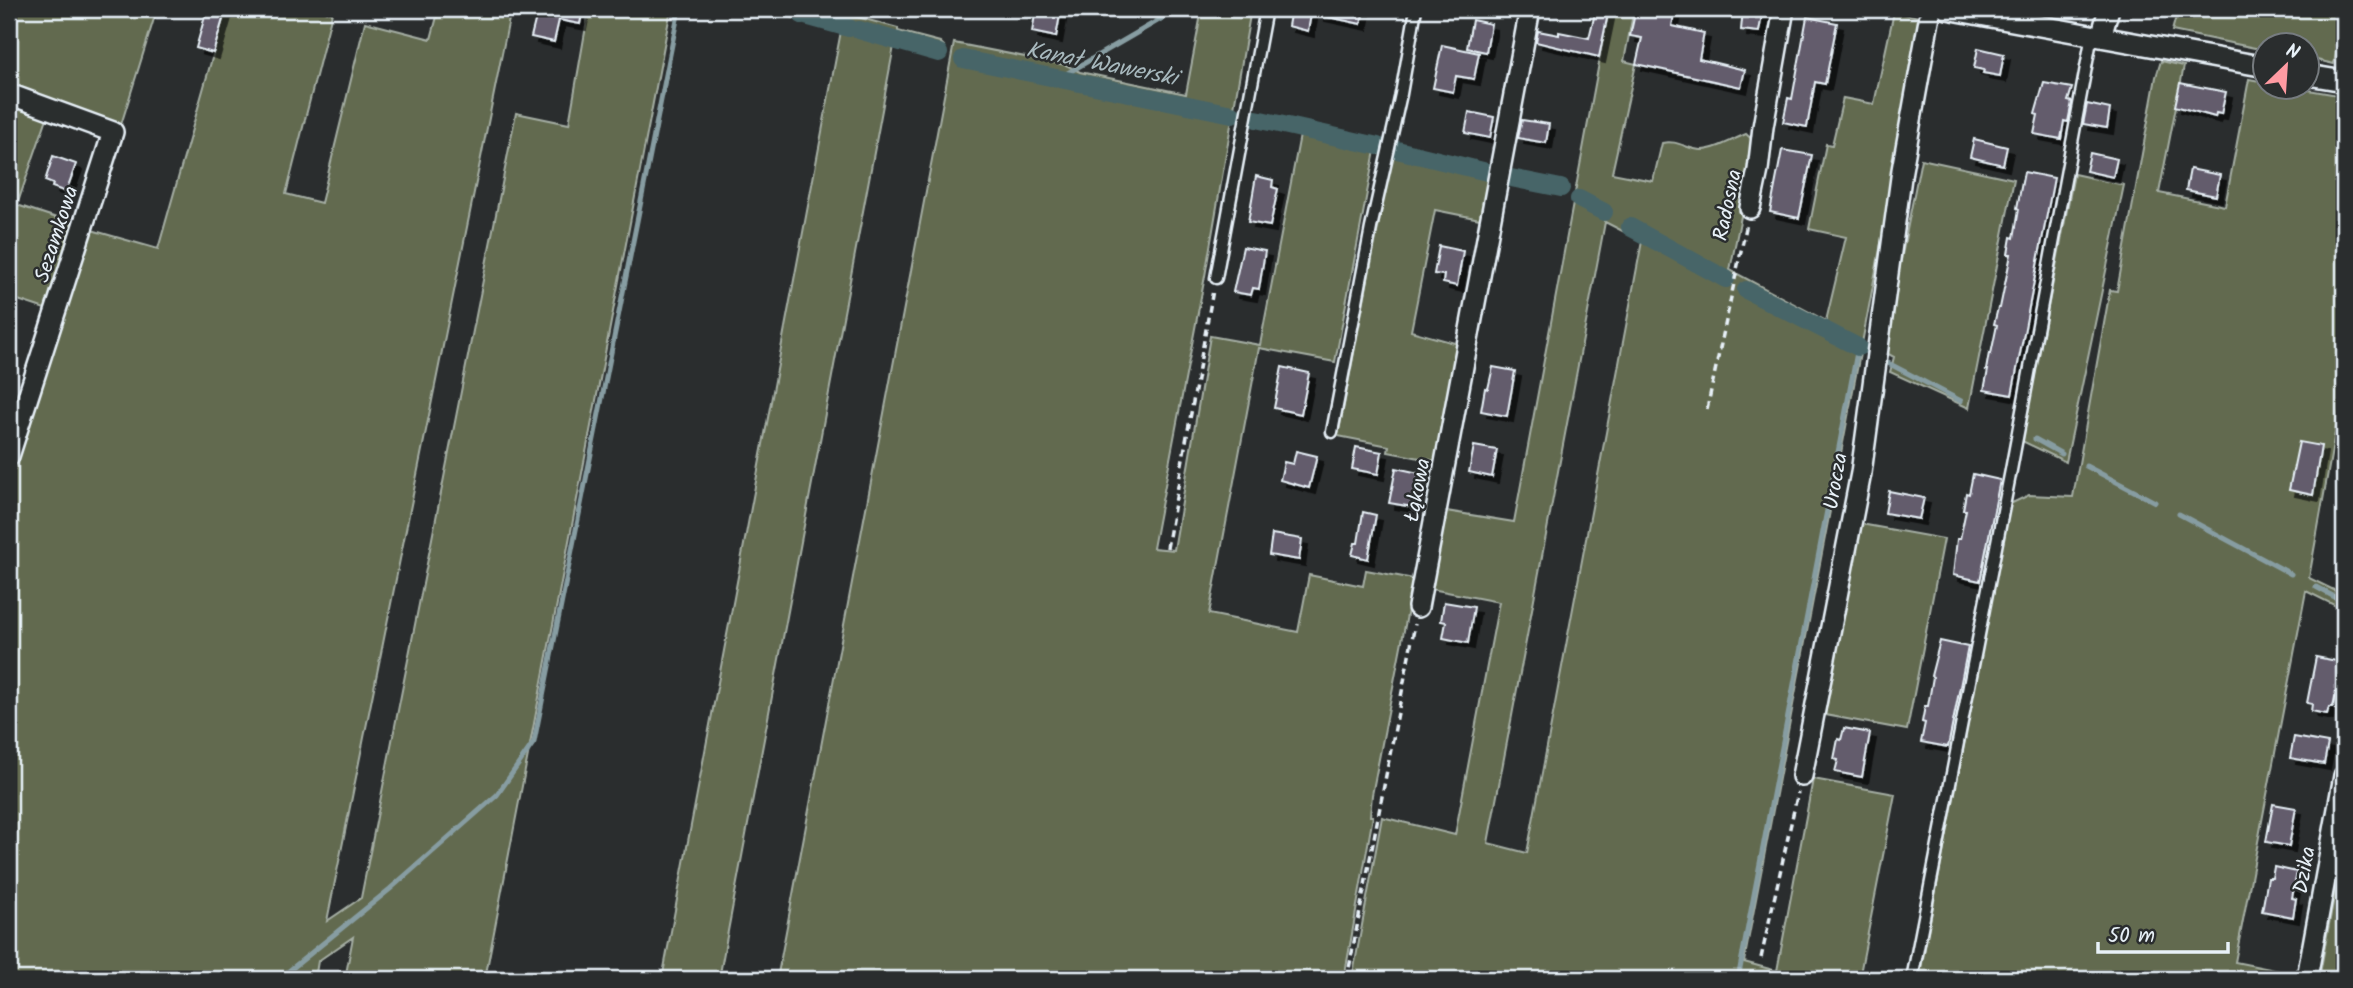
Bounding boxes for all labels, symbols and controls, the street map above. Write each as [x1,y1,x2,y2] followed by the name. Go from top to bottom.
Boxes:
[2252,32,2322,102] north arrow
[1023,33,1185,98] water label: Kanał Wawerski
[2281,36,2304,69] text: N
[1705,167,1752,244] street label: Radosna
[26,182,89,287] street label: Sezamkowa
[1815,450,1858,512] street label: Urocza
[1396,456,1441,525] street label: Łąkowa
[2285,844,2326,897] street label: Dzika
[2098,911,2227,955] scale bar
[2108,920,2155,953] text: 50 m

